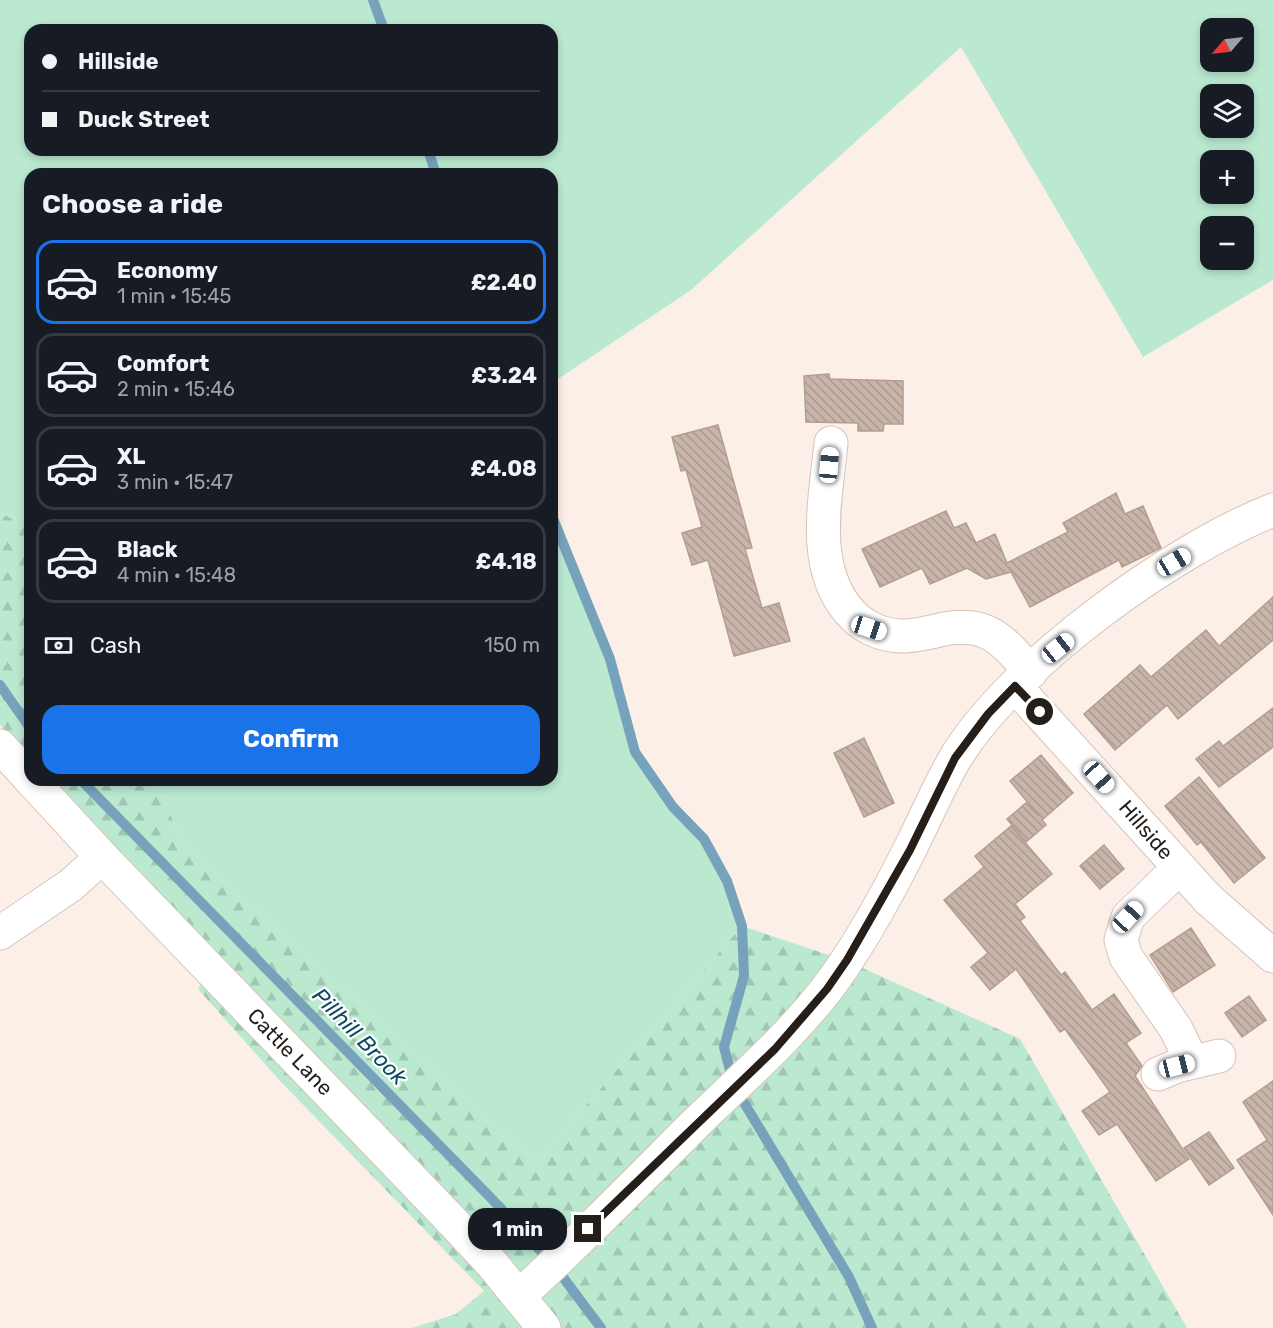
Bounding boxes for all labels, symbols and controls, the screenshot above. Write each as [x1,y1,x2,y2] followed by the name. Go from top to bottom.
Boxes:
[1200,18,1254,72] north arrow
[1200,18,1254,270] map controls
[78,48,159,75] text: Hillside
[1200,84,1254,138] button: layers
[78,106,209,133] text: Duck Street
[1200,150,1254,204] button: +
[42,188,223,220] text: Choose a ride
[1200,216,1254,270] button: −
[45,255,99,309] icon: car
[117,257,218,284] text: Economy
[471,269,537,296] text: £2.40
[117,284,231,308] text: 1 min · 15:45
[45,348,99,402] icon: car
[117,350,209,377] text: Comfort
[471,362,537,389] text: £3.24
[117,377,235,401] text: 2 min · 15:46
[45,441,99,495] icon: car
[117,443,145,470] text: XL
[818,446,840,484] car
[470,455,537,482] text: £4.08
[117,470,233,494] text: 3 min · 15:47
[45,534,99,588] icon: car
[117,536,178,563] text: Black
[1154,545,1194,579] car
[476,548,537,575] text: £4.18
[117,563,236,587] text: 4 min · 15:48
[849,614,889,642] car
[42,629,75,662] icon: cash
[1038,630,1078,666] car
[90,632,141,659] text: Cash
[484,633,540,657] text: 150 m
[1026,698,1053,725] route start
[42,705,540,774] button: Confirm
[1080,758,1118,796] car
[1114,795,1179,864] street label: Hillside
[1109,898,1147,936] car
[307,982,413,1091] water label: Pillhill Brook
[243,1003,338,1101] street label: Cattle Lane
[1157,1053,1197,1079] car
[468,1208,567,1250] callout: 1 min
[574,1215,601,1242] route end
[492,1217,543,1241] text: 1 min

